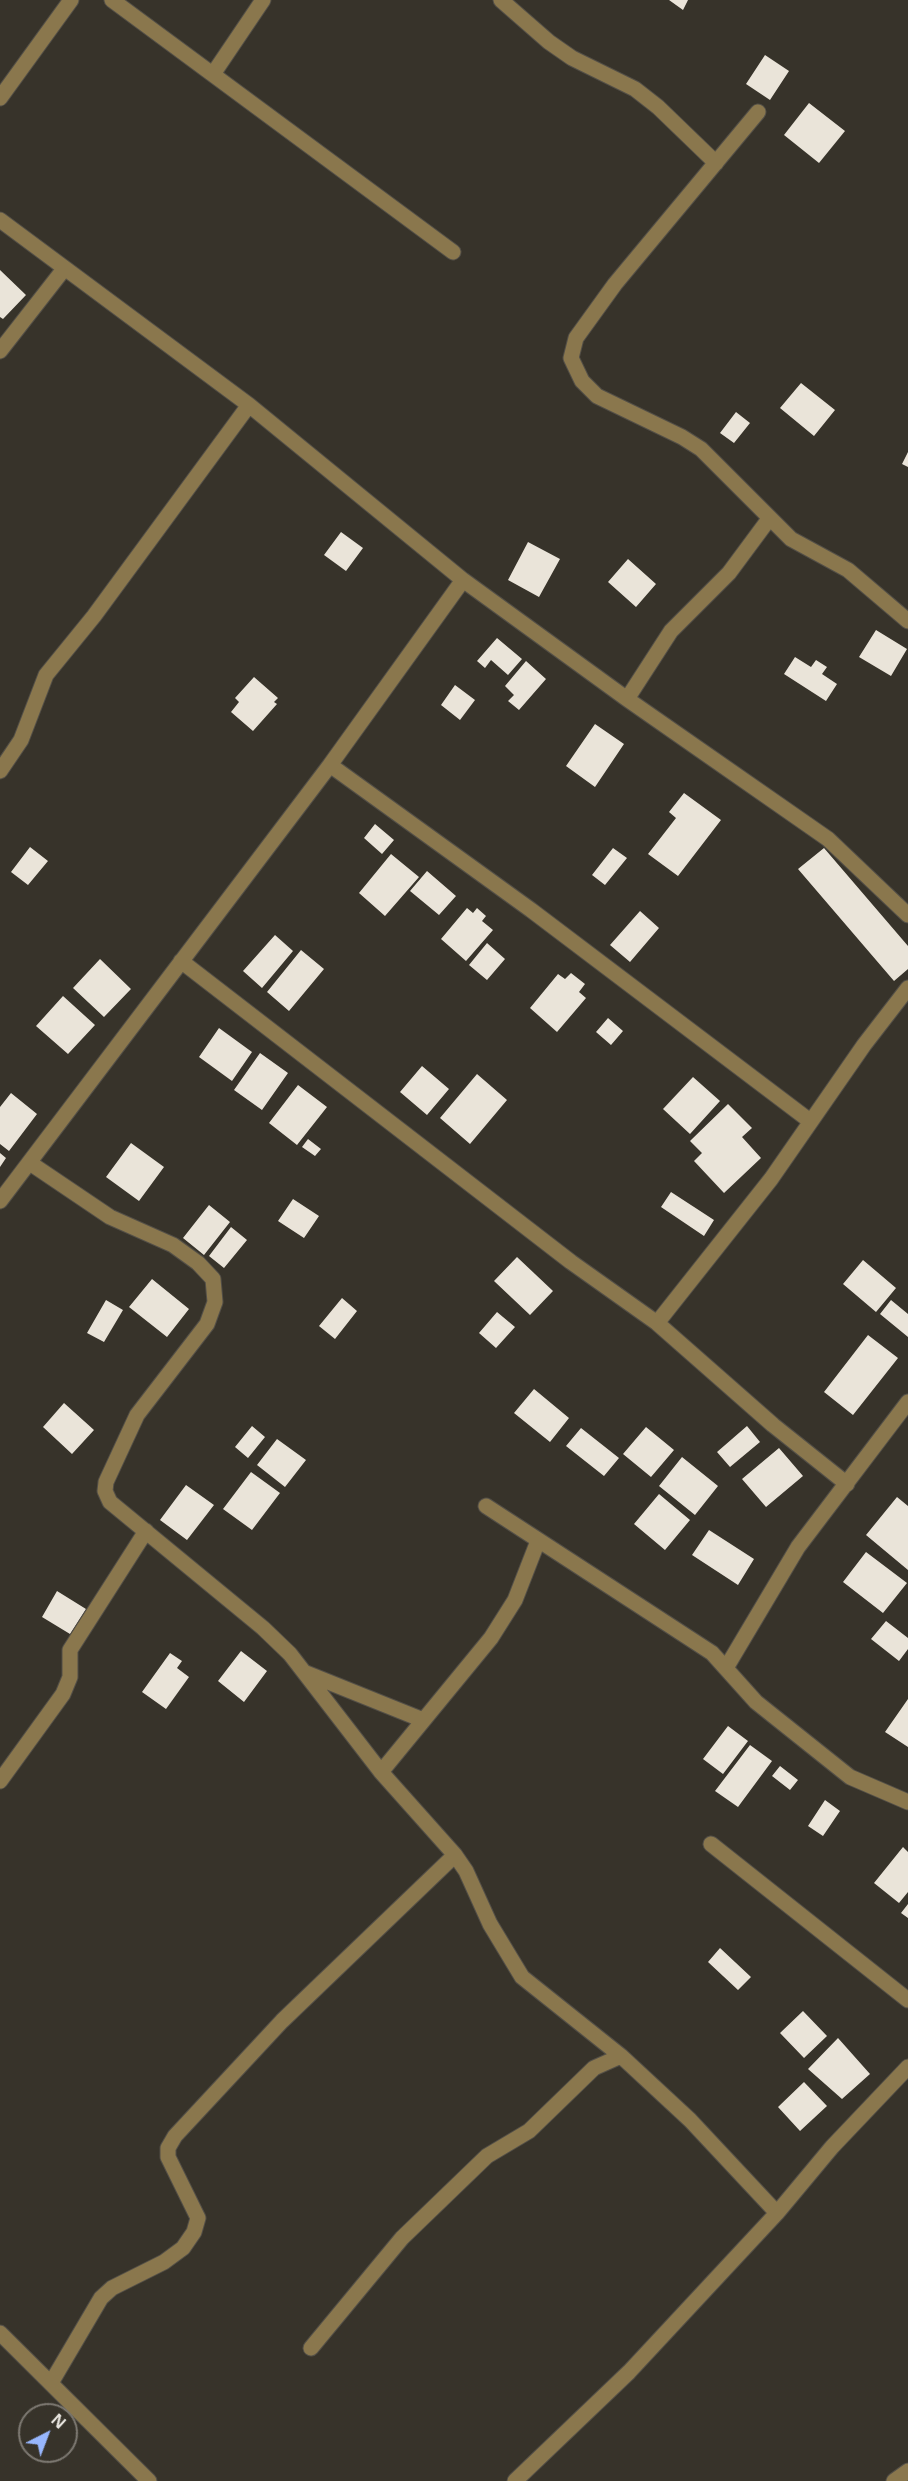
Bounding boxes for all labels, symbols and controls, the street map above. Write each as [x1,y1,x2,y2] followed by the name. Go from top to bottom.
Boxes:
[18,2403,78,2463] north arrow
[47,2409,71,2434] text: N

